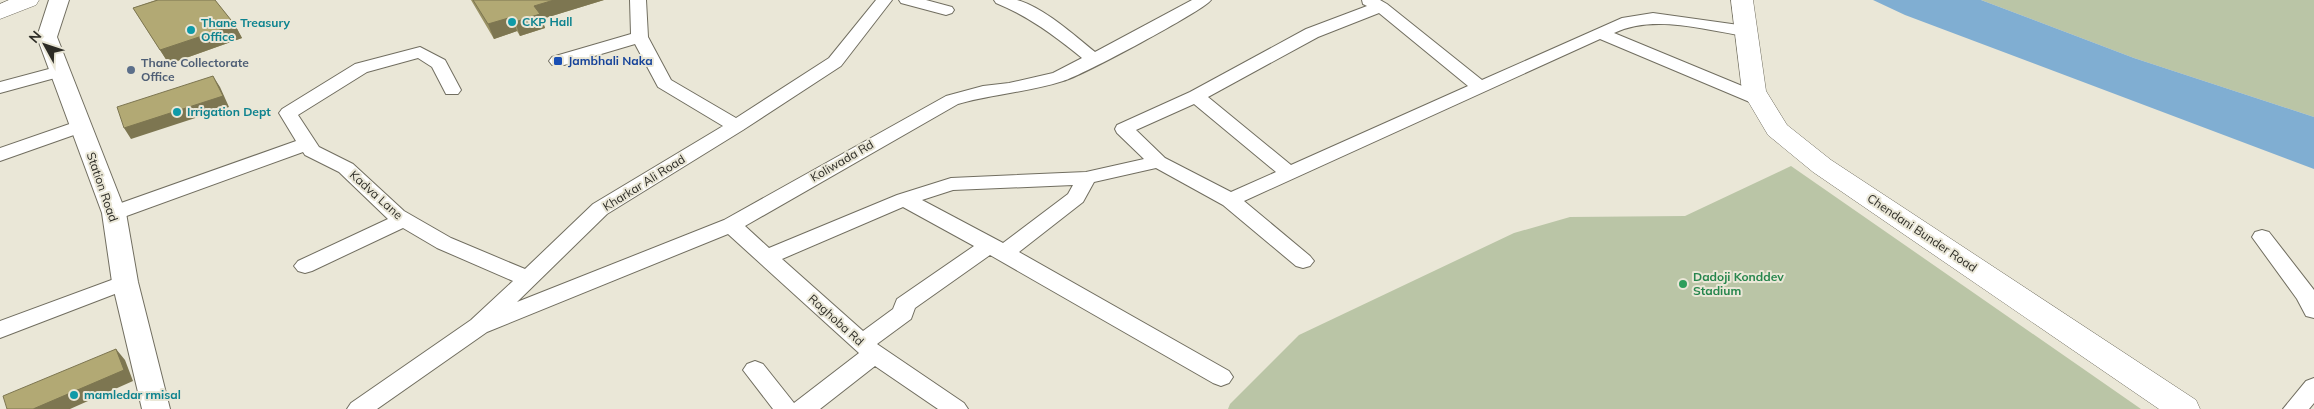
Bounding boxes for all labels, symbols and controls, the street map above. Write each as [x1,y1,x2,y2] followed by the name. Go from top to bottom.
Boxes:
[522,14,572,29] place label: CKP Hall
[201,15,291,44] place label: Thane Treasury Office
[506,16,518,28] marker: CKP Hall
[20,20,70,70] north arrow
[185,24,197,36] marker: Thane Treasury Office
[25,27,45,46] text: N
[568,53,653,68] place label: Jambhali Naka
[141,55,249,84] place label: Thane Collectorate Office
[552,55,564,67] marker: Jambhali Naka
[125,64,137,76] marker: Thane Collectorate Office
[187,104,271,119] place label: Irrigation Dept
[171,106,183,118] marker: Irrigation Dept
[807,136,876,185] street label: Koliwada Rd
[84,150,121,223] street label: Station Road
[600,151,688,214] street label: Kharkar Ali Road
[347,167,406,222] street label: Kadva Lane
[1865,190,1980,275] street label: Chendani Bunder Road
[1693,269,1784,298] place label: Dadoji Konddev Stadium
[1677,278,1689,290] marker: Dadoji Konddev Stadium
[805,291,867,348] street label: Raghoba Rd
[84,387,181,402] place label: mamledar rmisal
[68,389,80,401] marker: mamledar rmisal

